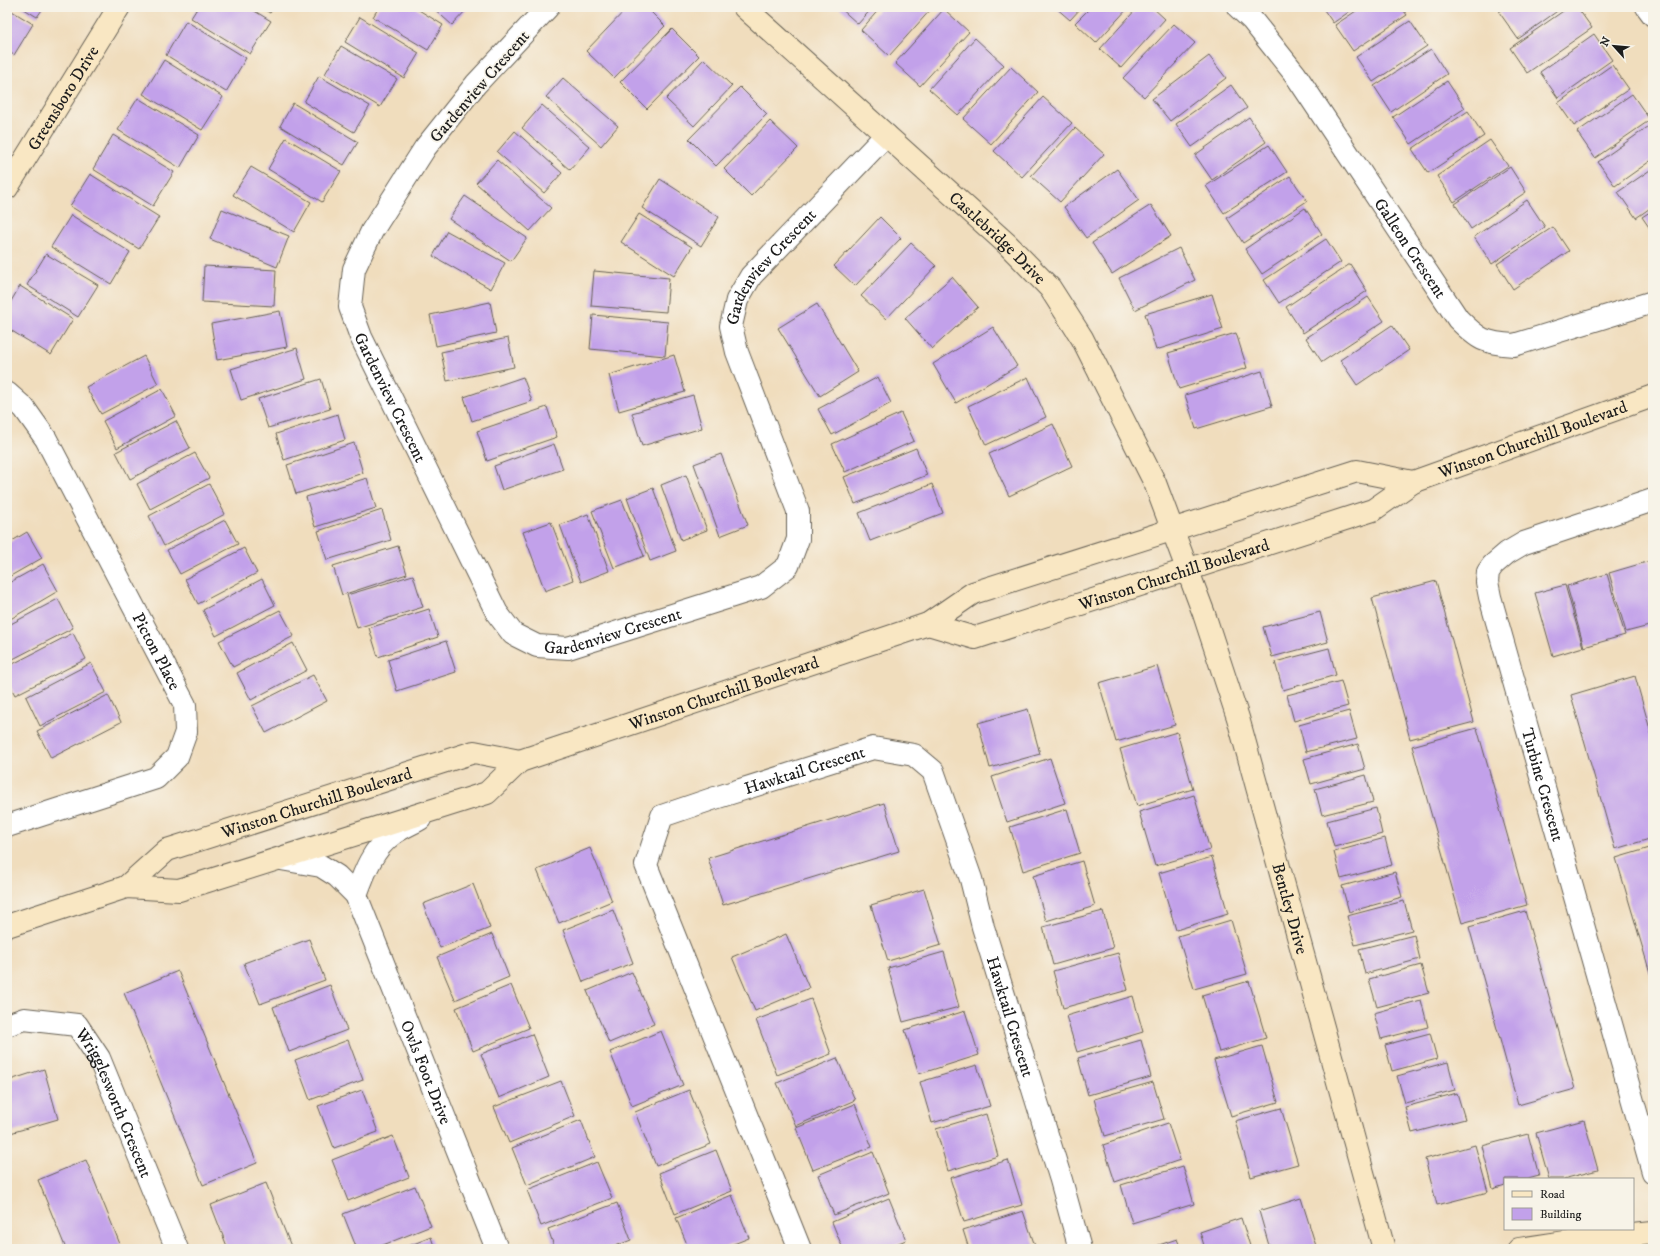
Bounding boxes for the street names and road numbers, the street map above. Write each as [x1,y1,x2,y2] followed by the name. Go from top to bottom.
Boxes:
[425,25,535,147] street label: Gardenview Crescent
[23,42,104,155] street label: Greensboro Drive
[944,187,1050,289] street label: Castlebridge Drive
[1369,194,1451,303] street label: Galleon Crescent
[722,204,822,327] street label: Gardenview Crescent
[348,329,431,467] street label: Gardenview Crescent
[1435,396,1631,484] street label: Winston Churchill Boulevard
[1075,534,1273,616] street label: Winston Churchill Boulevard
[543,603,685,660] street label: Gardenview Crescent
[127,609,185,694] street label: Picton Place
[625,651,822,736] street label: Winston Churchill Boulevard
[1516,726,1569,845] street label: Turbine Crescent
[742,741,868,800] street label: Hawktail Crescent
[218,762,415,844] street label: Winston Churchill Boulevard
[1266,861,1312,957] street label: Bentley Drive
[981,954,1039,1080] street label: Hawktail Crescent
[395,1017,456,1128] street label: Owls Foot Drive
[70,1023,157,1182] street label: Wrigglesworth Crescent

